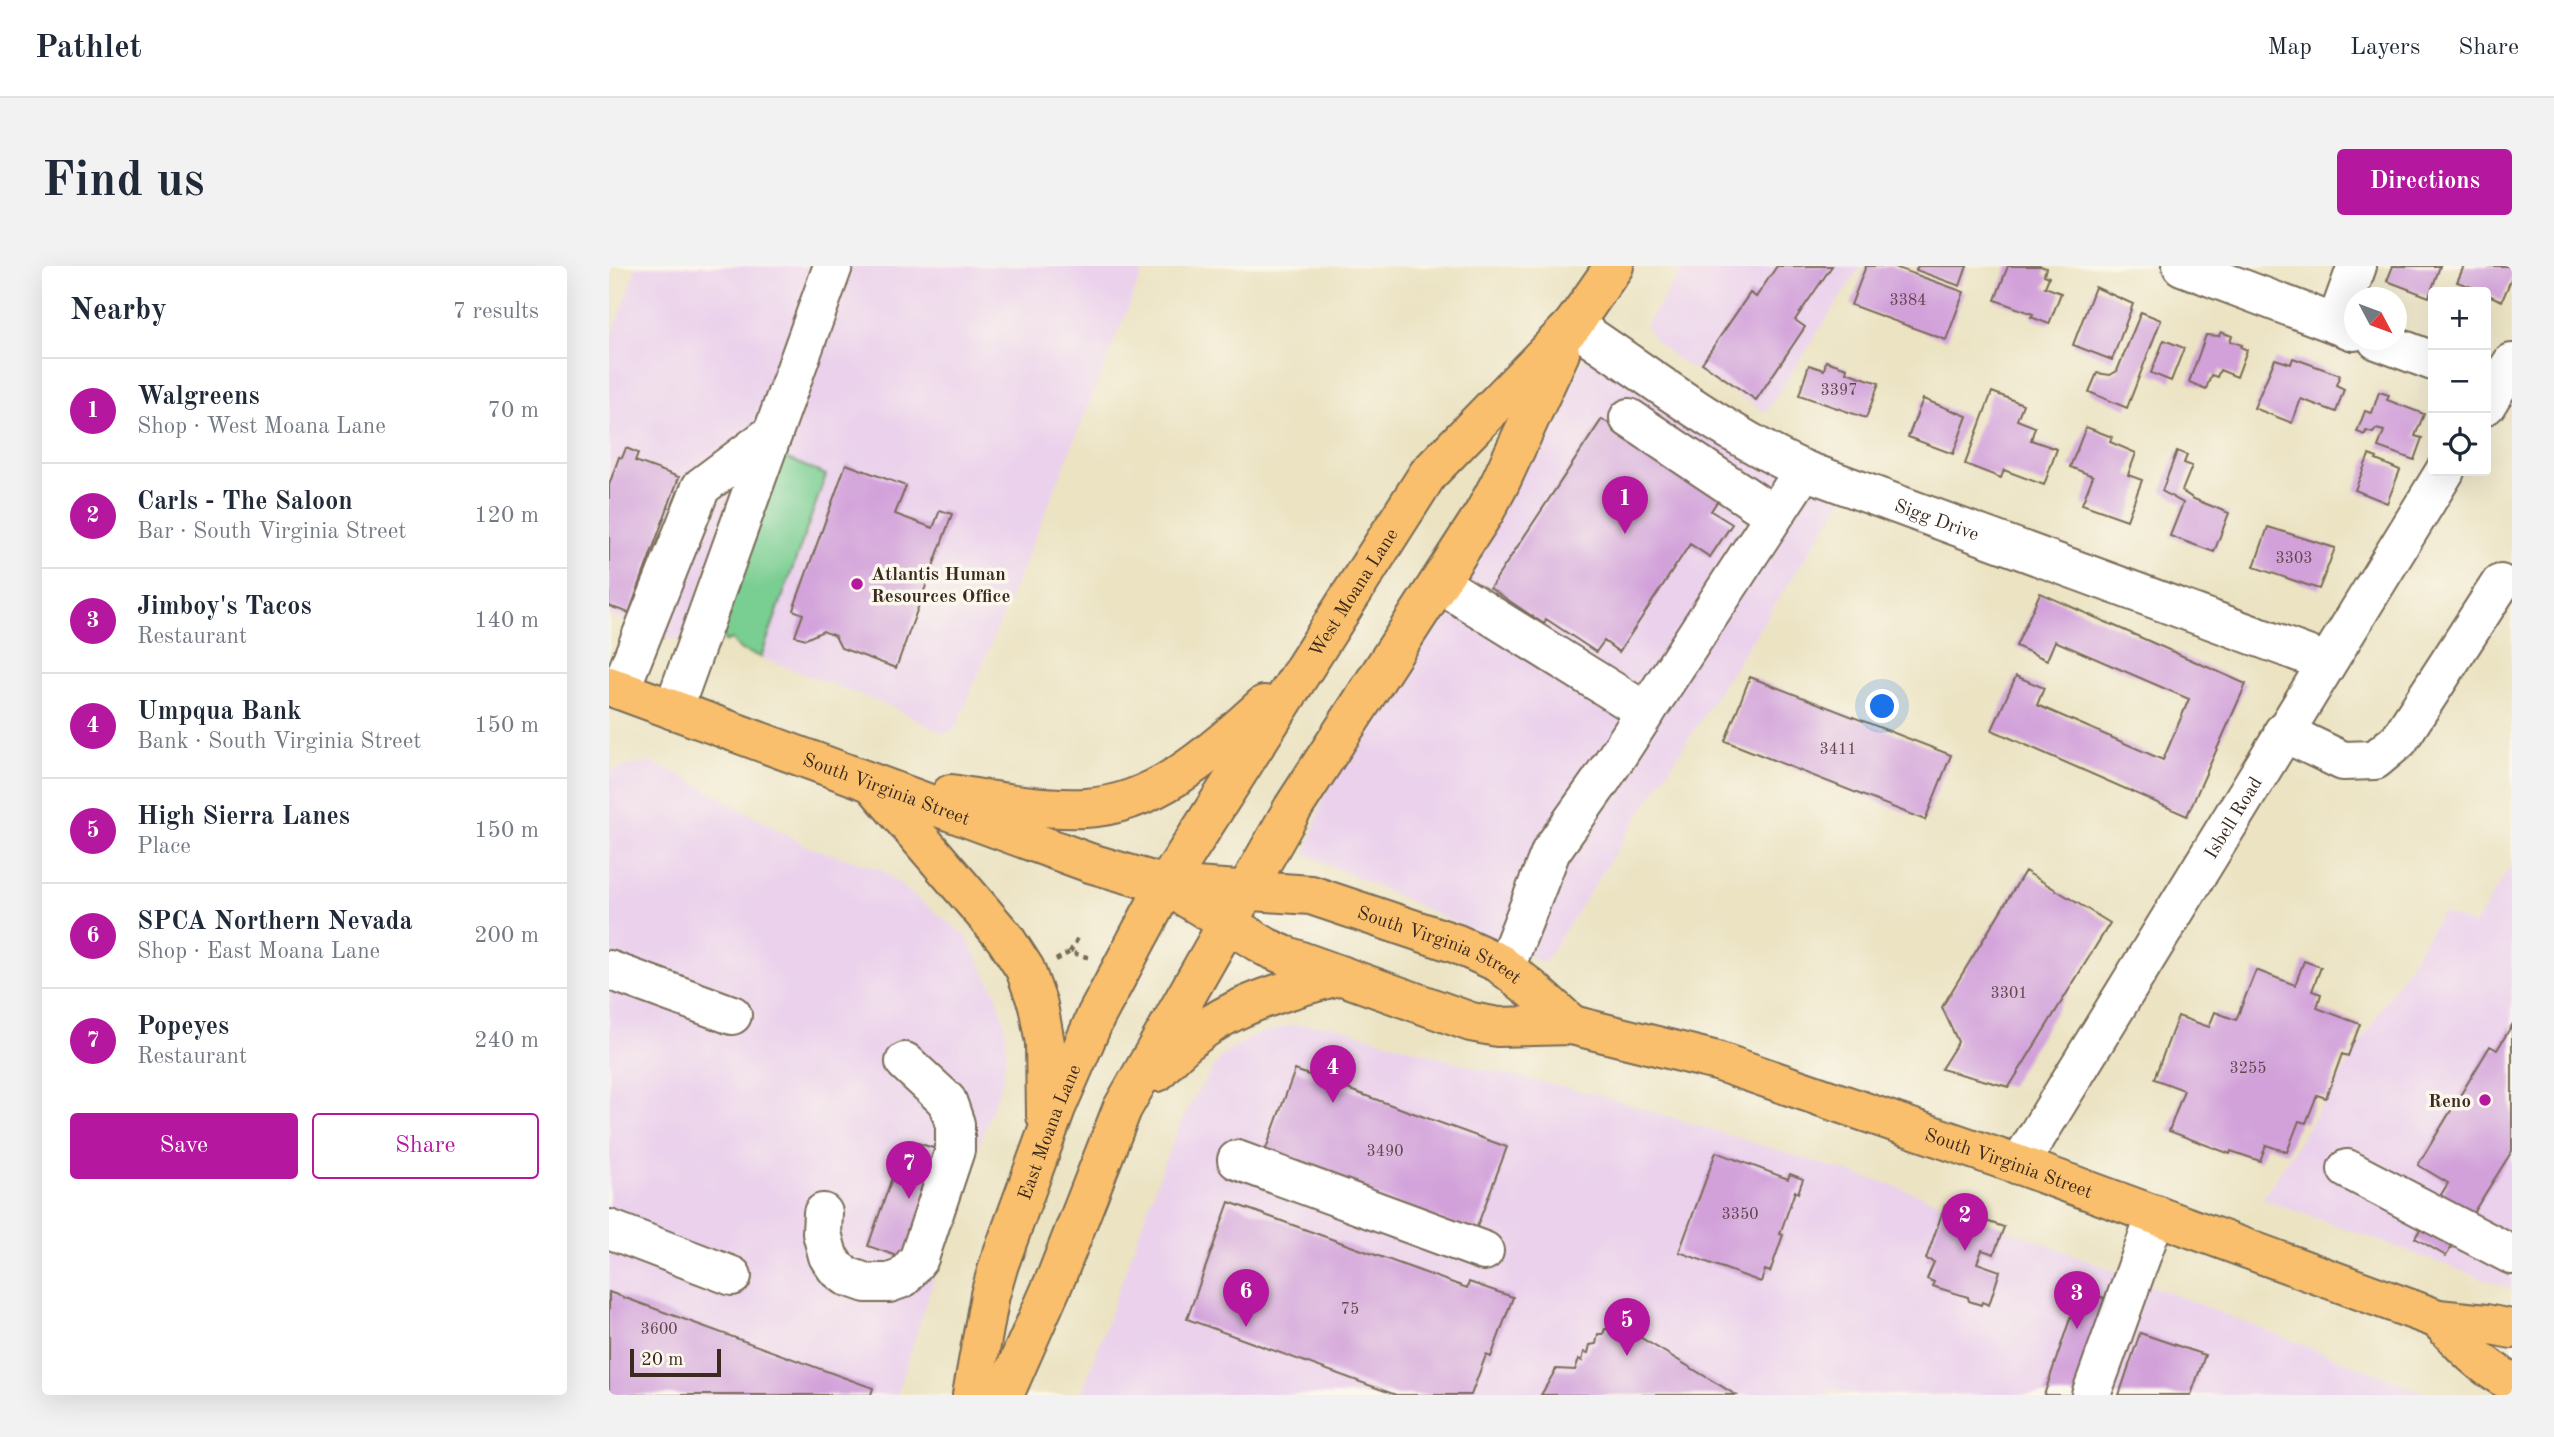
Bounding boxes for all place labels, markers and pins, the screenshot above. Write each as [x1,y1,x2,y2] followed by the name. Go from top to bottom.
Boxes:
[1602,476,1648,534] pin: 1
[871,566,1010,607] place label: Atlantis Human Resources Office
[849,576,865,592] marker: Atlantis Human Resources Office
[1310,1045,1356,1103] pin: 4
[2477,1092,2493,1108] marker: Reno
[2428,1093,2471,1112] place label: Reno
[886,1141,932,1199] pin: 7
[1942,1193,1988,1251] pin: 2
[1223,1269,1269,1327] pin: 6
[2054,1271,2100,1329] pin: 3
[1604,1298,1650,1356] pin: 5

